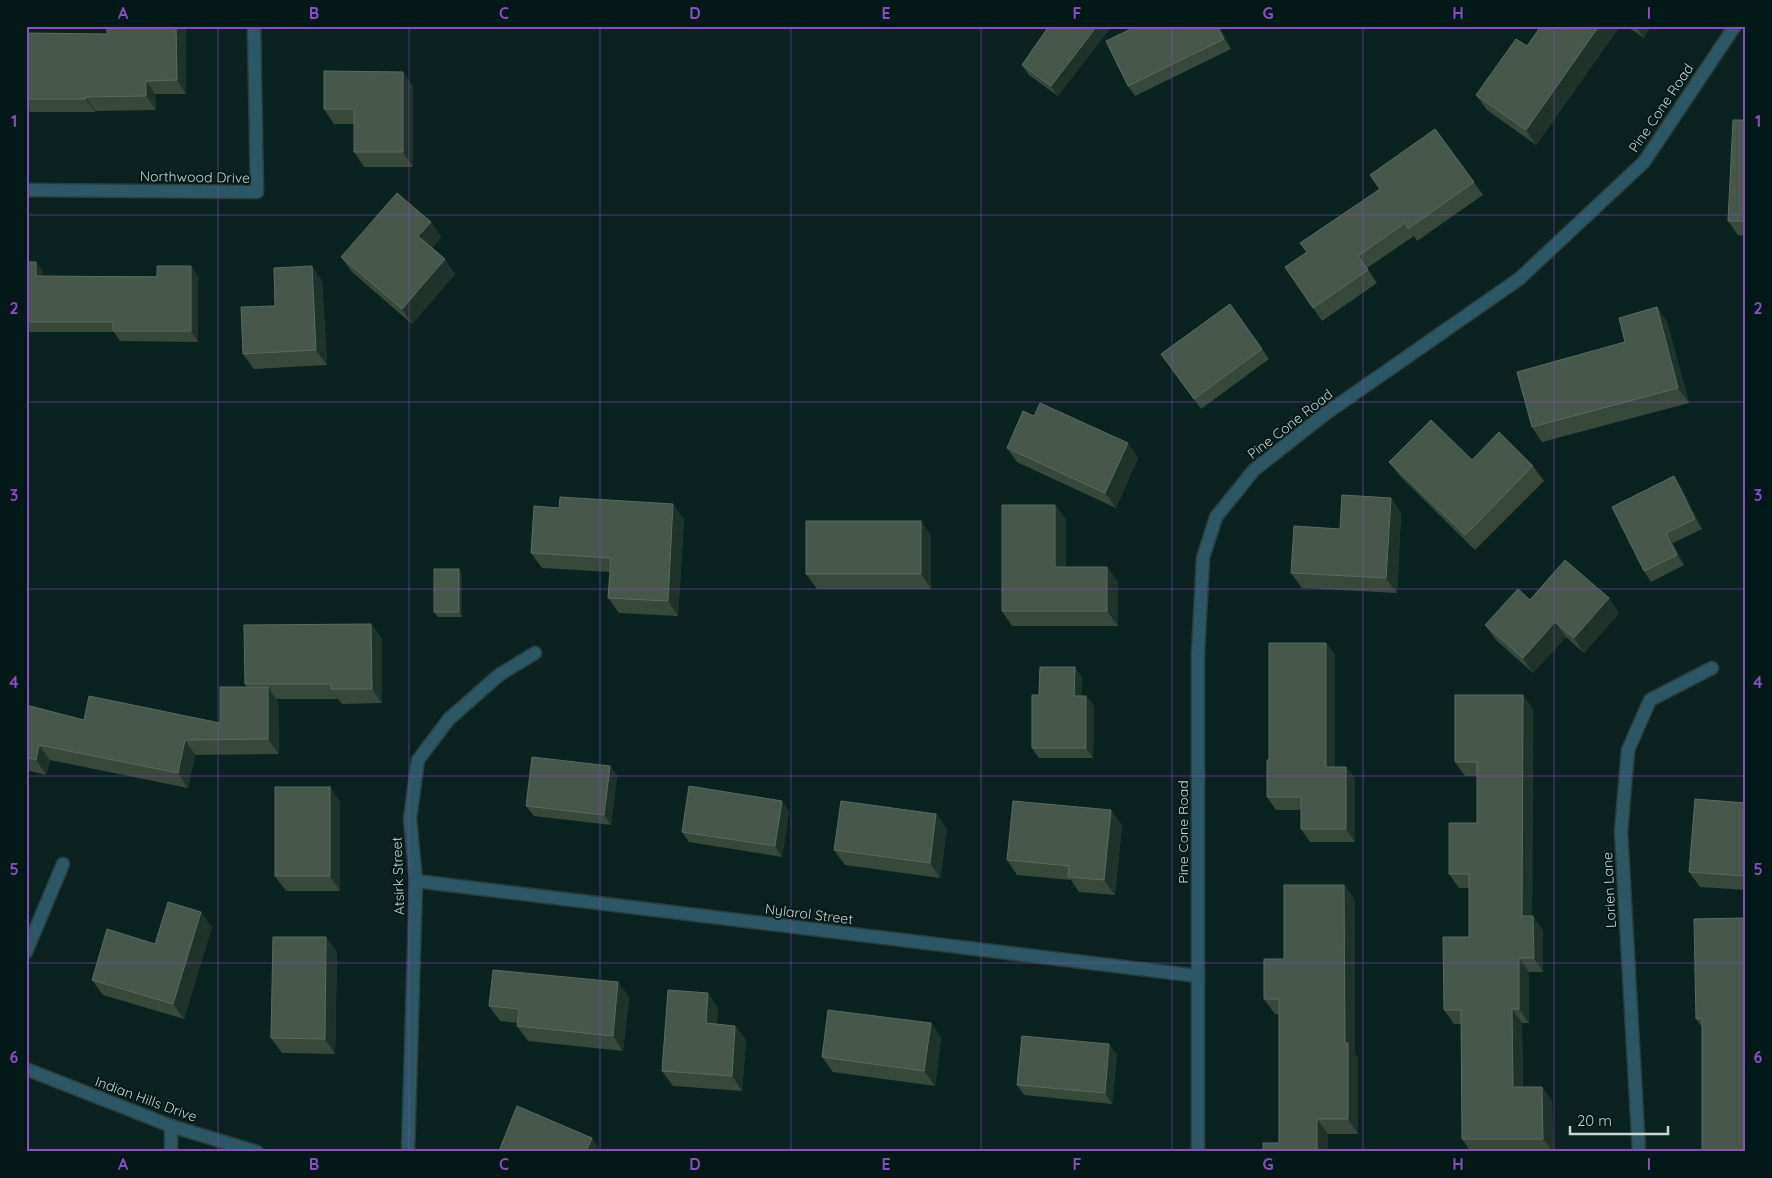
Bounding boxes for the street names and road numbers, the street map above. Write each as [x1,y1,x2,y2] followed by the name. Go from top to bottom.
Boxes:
[1625,60,1697,156] street label: Pine Cone Road
[140,167,250,187] street label: Northwood Drive
[1244,385,1336,463] street label: Pine Cone Road
[1174,780,1192,884] street label: Pine Cone Road
[388,836,408,916] street label: Atsirk Street
[1598,851,1620,928] street label: Lorien Lane
[764,900,854,928] street label: Nylarol Street
[93,1072,199,1126] street label: Indian Hills Drive

